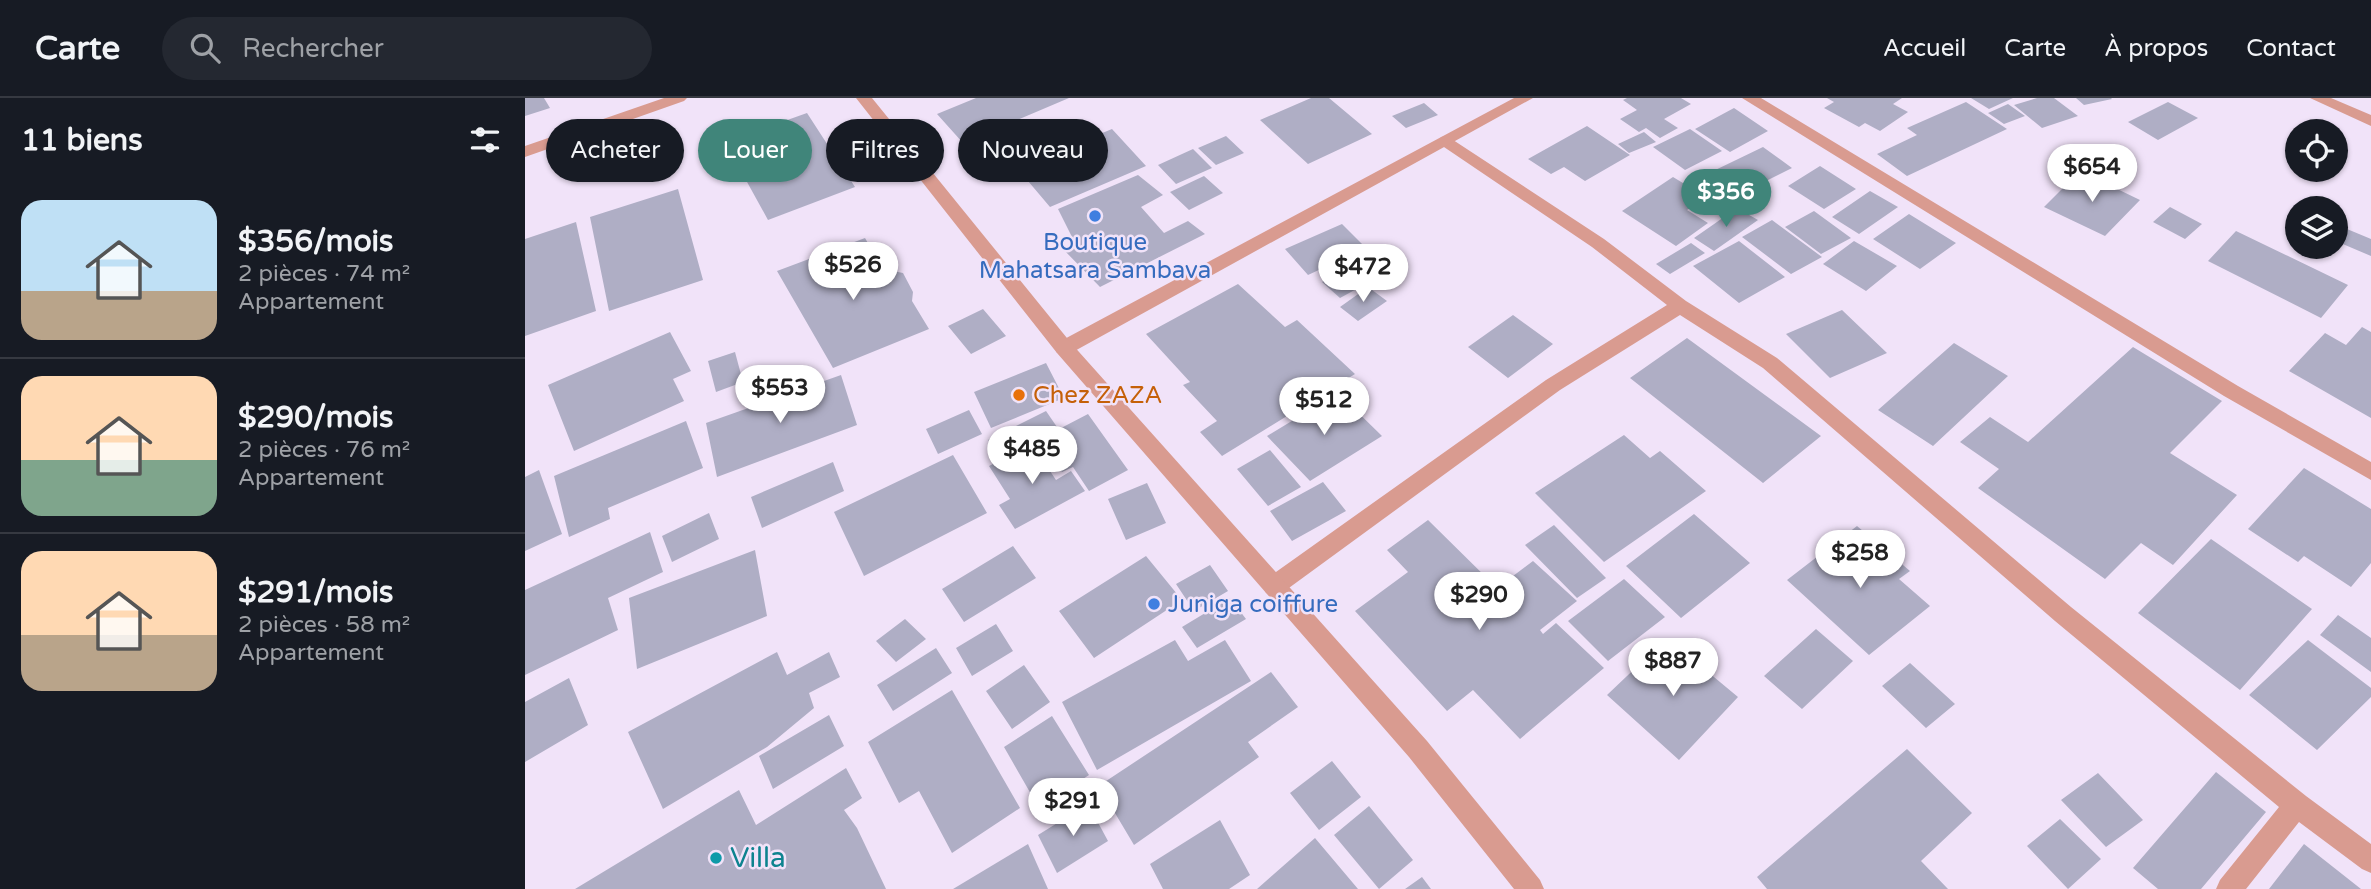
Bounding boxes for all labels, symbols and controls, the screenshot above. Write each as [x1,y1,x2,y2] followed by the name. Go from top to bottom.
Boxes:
[162,17,652,80] search box
[35,29,120,68] text: Carte
[186,29,224,67] icon: search
[242,33,384,64] text: Rechercher
[1883,34,1966,63] text: Accueil
[2004,34,2066,63] text: Carte
[2104,34,2208,63] text: À propos
[2246,34,2336,63] text: Contact
[546,119,684,182] chip: Acheter
[698,119,812,182] chip: Louer
[826,119,944,182] chip: Filtres
[958,119,1108,182] chip: Nouveau
[2285,119,2348,259] map controls
[2285,119,2348,182] button: locate
[466,121,504,159] icon: filters
[21,122,143,159] text: 11 biens
[2051,144,2133,204] pin: $654
[2063,153,2121,181] text: $654
[1685,170,1767,229] pin: $356
[1697,178,1755,206] text: $356
[2285,196,2348,259] button: layers
[1087,208,1103,224] marker: Boutique Mahatsara Sambava
[238,223,394,260] text: $356/mois
[77,228,161,312] icon: home
[979,228,1211,285] place label: Boutique Mahatsara Sambava
[812,242,894,302] pin: $526
[1322,244,1404,304] pin: $472
[824,251,882,279] text: $526
[1334,253,1392,281] text: $472
[238,260,410,288] text: 2 pièces · 74 m²
[238,288,384,316] text: Appartement
[739,366,821,425] pin: $553
[751,374,809,402] text: $553
[1283,378,1365,437] pin: $512
[1033,381,1163,410] place label: Chez ZAZA
[1295,386,1353,414] text: $512
[1011,387,1027,403] marker: Chez ZAZA
[238,399,394,436] text: $290/mois
[77,404,161,488] icon: home
[991,426,1073,486] pin: $485
[1003,435,1061,463] text: $485
[238,436,410,464] text: 2 pièces · 76 m²
[238,464,384,492] text: Appartement
[1819,531,1901,590] pin: $258
[1831,539,1889,567] text: $258
[1438,573,1520,632] pin: $290
[238,574,394,611] text: $291/mois
[77,579,161,663] icon: home
[1450,581,1508,609] text: $290
[1168,590,1338,619] place label: Juniga coiffure
[1146,596,1162,612] marker: Juniga coiffure
[238,611,410,639] text: 2 pièces · 58 m²
[1632,638,1714,698] pin: $887
[238,639,384,667] text: Appartement
[1644,647,1702,675] text: $887
[1032,778,1114,838] pin: $291
[1044,787,1102,815] text: $291
[730,841,786,875] place label: Villa
[708,850,724,866] marker: Villa

